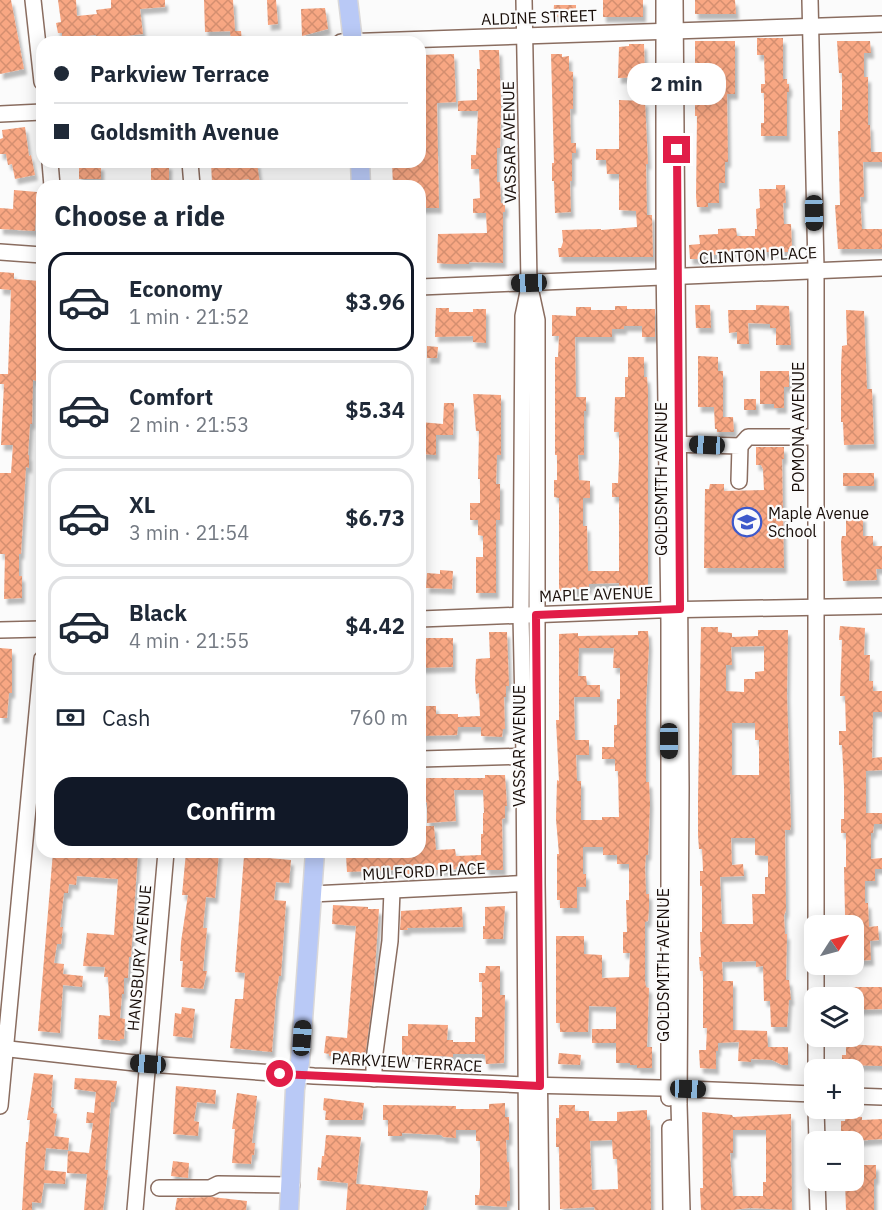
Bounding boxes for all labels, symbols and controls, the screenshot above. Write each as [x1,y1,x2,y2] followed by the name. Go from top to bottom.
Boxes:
[481,5,597,29] street label: ALDINE STREET
[90,59,269,88] text: Parkview Terrace
[628,63,726,105] callout: 2 min
[650,70,703,97] text: 2 min
[498,81,520,203] street label: VASSAR AVENUE
[90,117,279,146] text: Goldsmith Avenue
[663,136,690,163] route end
[805,195,823,231] car
[54,198,225,233] text: Choose a ride
[698,242,818,268] street label: CLINTON PLACE
[511,273,547,293] car
[129,274,223,303] text: Economy
[57,275,111,329] icon: car
[345,287,405,316] text: $3.96
[129,303,249,330] text: 1 min · 21:52
[788,362,808,492] street label: POMONA AVENUE
[129,382,213,411] text: Comfort
[57,383,111,437] icon: car
[345,395,405,424] text: $5.34
[651,402,671,556] street label: GOLDSMITH AVENUE
[129,411,249,438] text: 2 min · 21:53
[689,435,725,455] car
[129,490,155,519] text: XL
[57,491,111,545] icon: car
[345,503,405,532] text: $6.73
[768,503,869,541] place label: Maple Avenue School
[731,506,763,538] school or university icon: Maple Avenue School
[129,519,249,546] text: 3 min · 21:54
[539,582,653,606] street label: MAPLE AVENUE
[129,598,187,627] text: Black
[57,599,111,653] icon: car
[345,611,405,640] text: $4.42
[129,627,249,654] text: 4 min · 21:55
[509,685,529,807] street label: VASSAR AVENUE
[54,701,87,734] icon: cash
[102,703,151,732] text: Cash
[350,704,408,731] text: 760 m
[660,723,678,759] car
[54,777,408,846] button: Confirm
[362,858,486,884] street label: MULFORD PLACE
[123,884,155,1032] street label: HANSBURY AVENUE
[653,888,673,1042] street label: GOLDSMITH AVENUE
[804,915,864,975] north arrow
[804,915,864,1191] map controls
[804,987,864,1047] button: layers
[292,1019,312,1057] car
[331,1048,483,1076] street label: PARKVIEW TERRACE
[129,1054,167,1074] car
[804,1059,864,1119] button: +
[266,1060,293,1087] route start
[670,1079,706,1099] car
[804,1131,864,1191] button: −

